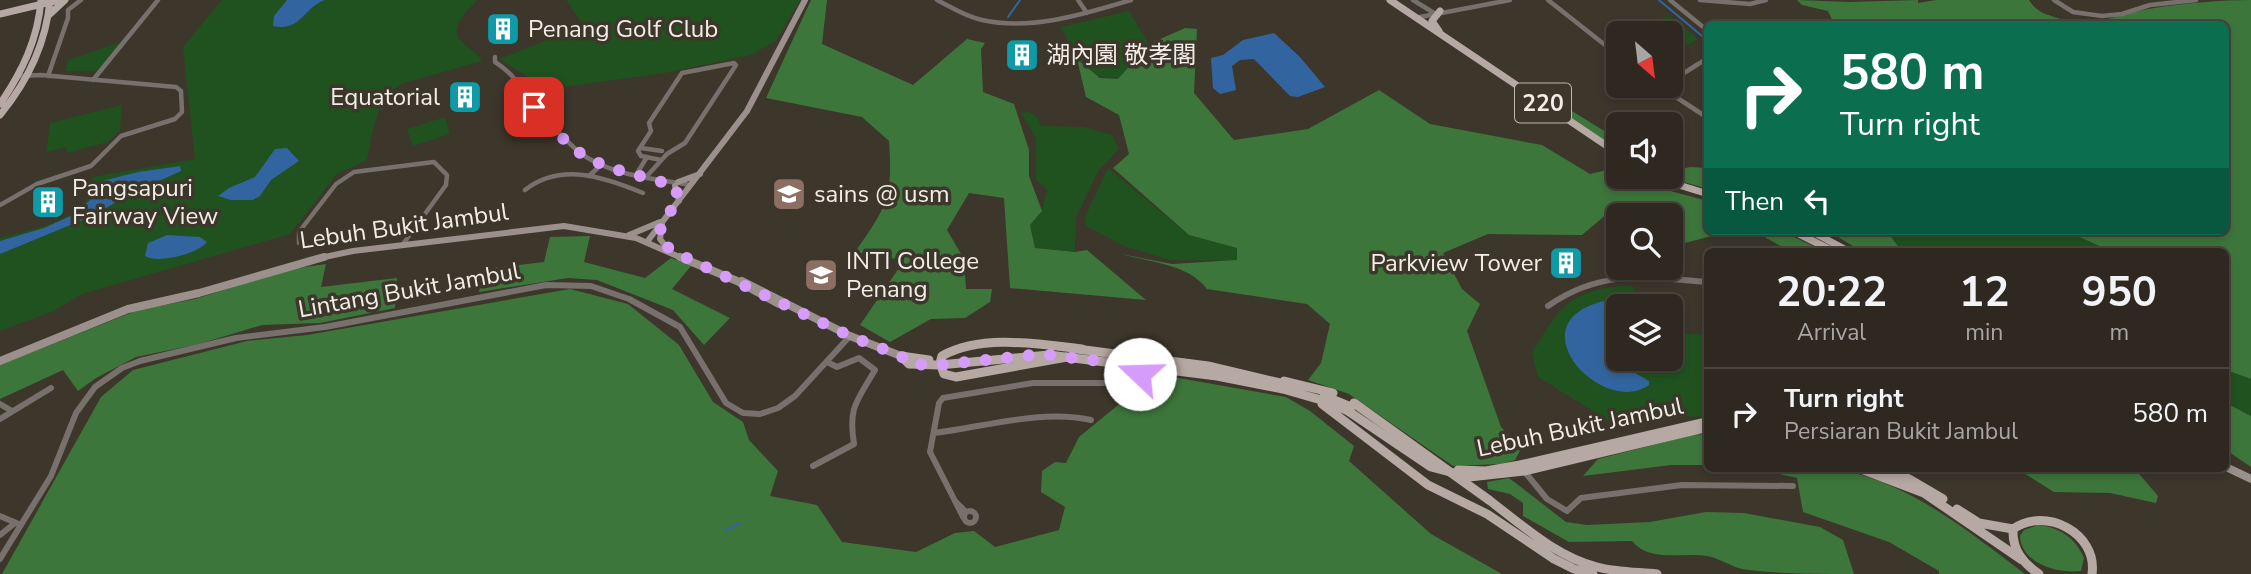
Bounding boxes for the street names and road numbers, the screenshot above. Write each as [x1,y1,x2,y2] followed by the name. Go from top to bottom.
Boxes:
[1515,83,1571,122] road number: 220
[298,196,510,256] street label: Lebuh Bukit Jambul
[296,255,522,325] street label: Lintang Bukit Jambul
[1474,389,1686,465] street label: Lebuh Bukit Jambul

